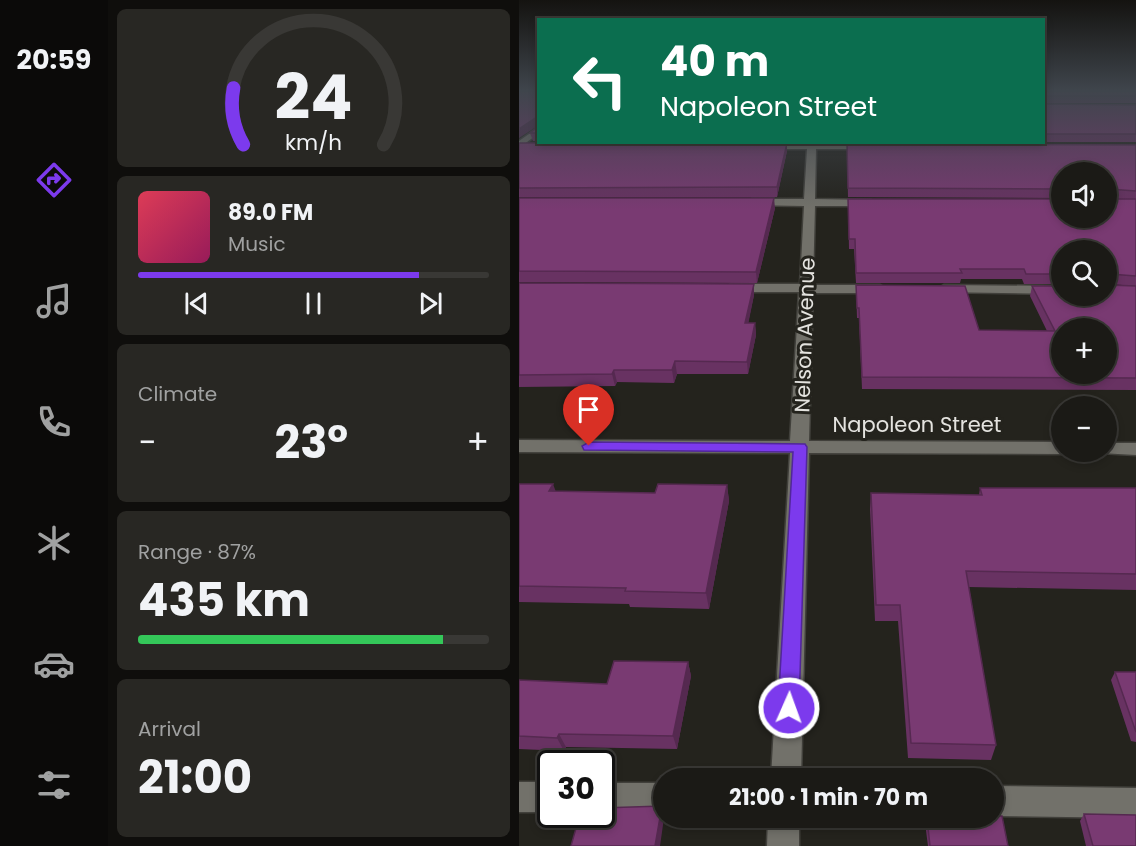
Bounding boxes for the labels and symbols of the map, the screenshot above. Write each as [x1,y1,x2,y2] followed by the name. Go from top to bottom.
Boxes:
[787,257,822,413] street label: Nelson Avenue
[563,384,614,446] pin
[833,410,1001,439] street label: Napoleon Street
[757,676,821,740] position arrow
[537,750,615,828] speed limit sign: 30

